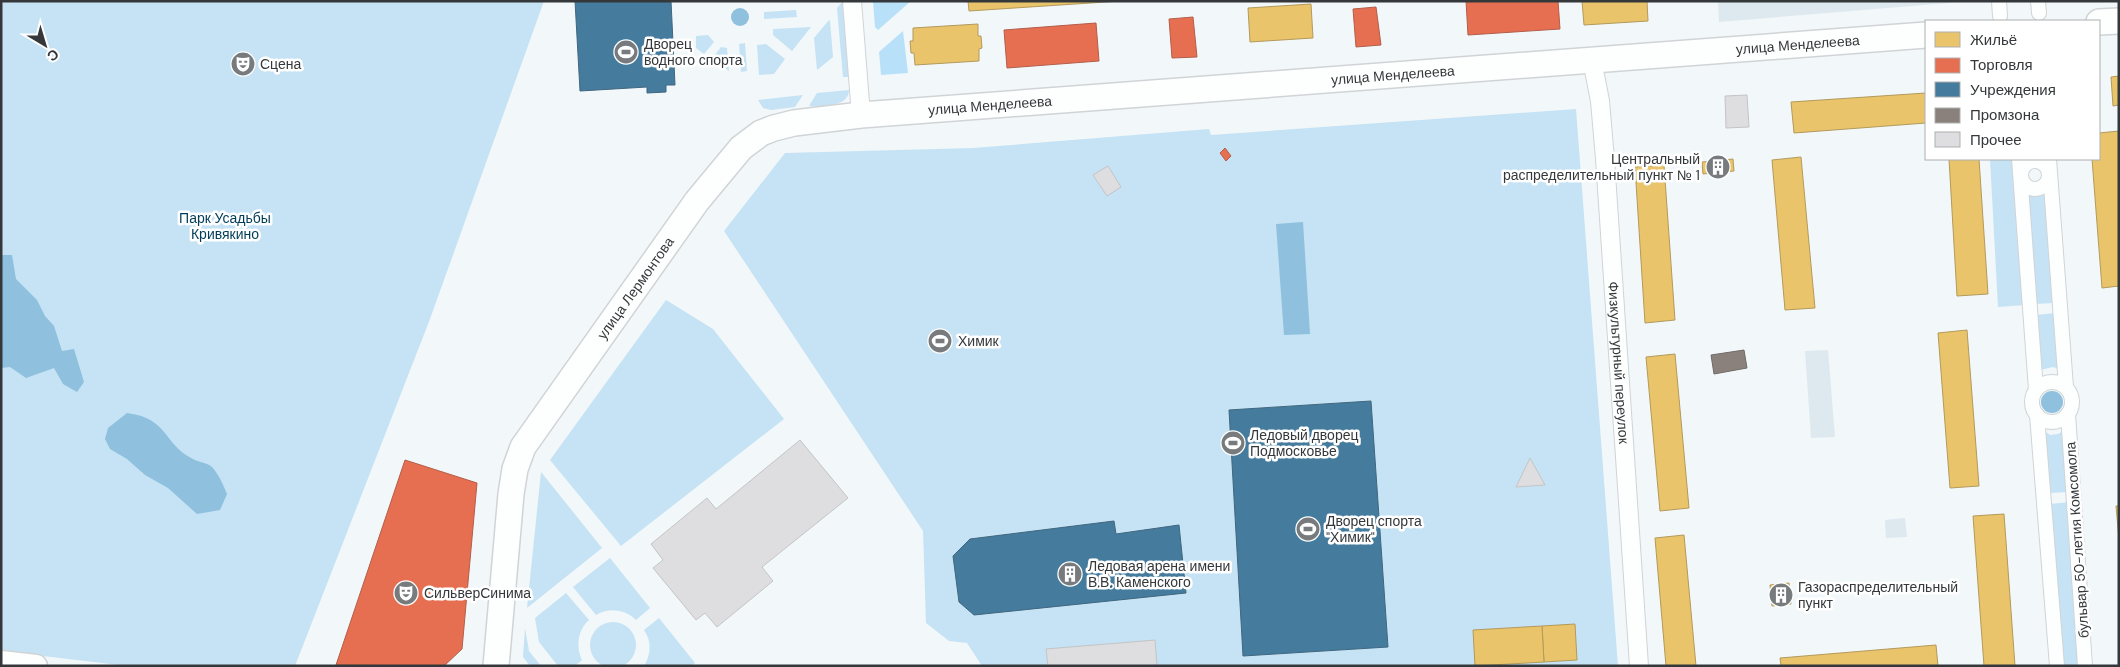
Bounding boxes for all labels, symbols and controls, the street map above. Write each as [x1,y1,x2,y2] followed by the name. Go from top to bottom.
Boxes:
[20,20,70,70] north arrow
[1925,20,2100,160] legend
[1970,30,2017,50] text: Жильё
[1735,31,1860,58] street label: улица Менделеева
[644,35,743,69] place label: Дворец водного спорта
[613,39,639,65] sports icon: Дворец водного спорта
[43,45,63,65] text: С
[230,51,256,77] theatre icon: Сцена
[260,55,301,73] place label: Сцена
[1970,55,2033,75] text: Торговля
[1330,61,1456,89] street label: улица Менделеева
[1970,80,2056,100] text: Учреждения
[928,92,1053,119] street label: улица Менделеева
[1970,105,2040,125] text: Промзона
[1970,130,2022,150] text: Прочее
[1503,150,1700,184] place label: Центральный распределительный пункт № 1
[1705,154,1731,180] building icon: Центральный распределительный пункт № 1
[179,209,271,243] park label: Парк Усадьбы Кривякино
[593,233,678,343] street label: улица Лермонтова
[1604,281,1633,445] street label: Физкультурный переулок
[927,328,953,354] sports icon: Химик
[958,332,1000,350] place label: Химик
[1250,426,1359,460] place label: Ледовый дворец Подмосковье
[1220,430,1246,456] sports icon: Ледовый дворец Подмосковье
[2061,441,2093,639] street label: бульвар 50-летия Комсомола
[1326,512,1422,546] place label: Дворец спорта "Химик"
[1295,516,1321,542] sports icon: Дворец спорта "Химик"
[1088,557,1230,591] place label: Ледовая арена имени В.В. Каменского
[1057,561,1083,587] building icon: Ледовая арена имени В.В. Каменского
[1798,578,1958,612] place label: Газораспределительный пункт
[393,580,419,606] theatre icon: СильверСинима
[1768,582,1794,608] building icon: Газораспределительный пункт
[424,584,531,602] place label: СильверСинима

